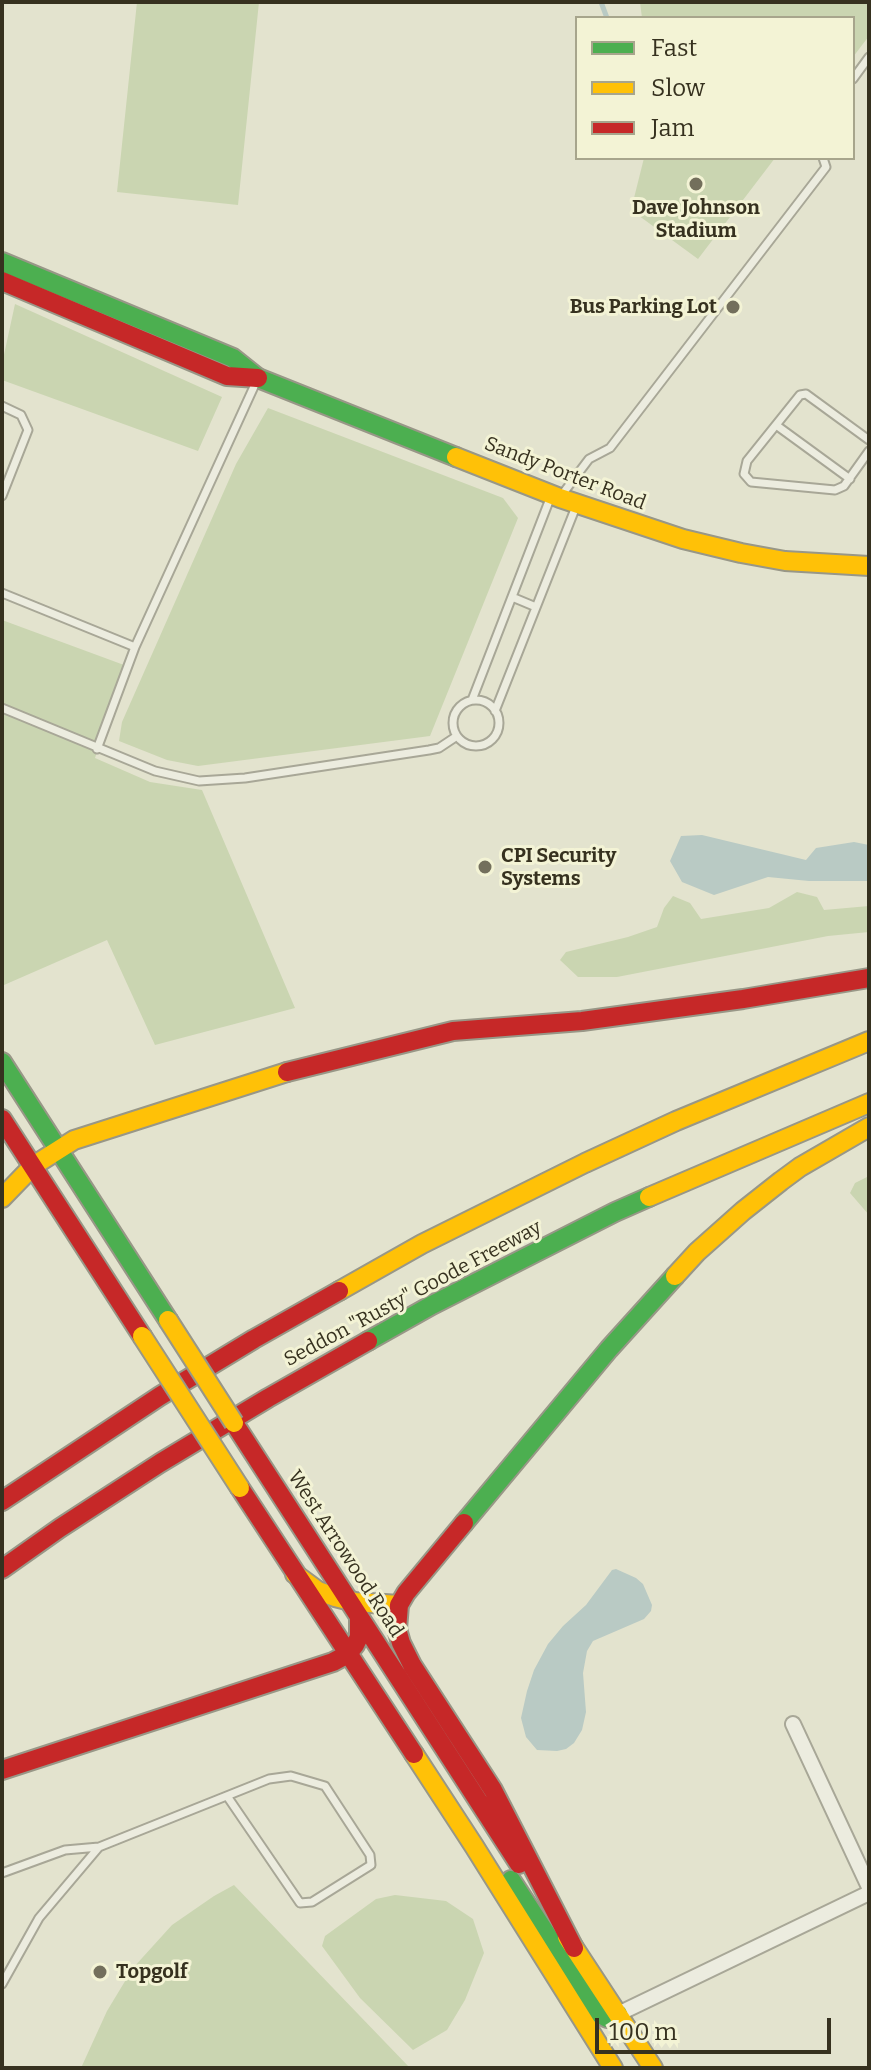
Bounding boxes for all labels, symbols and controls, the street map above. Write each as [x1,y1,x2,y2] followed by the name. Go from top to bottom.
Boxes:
[575,16,855,160] legend
[651,34,697,62] text: Fast
[651,74,705,102] text: Slow
[651,114,694,142] text: Jam
[687,175,705,193] marker: Dave Johnson Stadium
[632,196,760,243] place label: Dave Johnson Stadium
[570,295,717,319] place label: Bus Parking Lot
[724,298,742,316] marker: Bus Parking Lot
[481,432,649,516] street label: Sandy Porter Road
[501,844,616,891] place label: CPI Security Systems
[476,858,494,876] marker: CPI Security Systems
[280,1216,546,1372] street label: Seddon "Rusty" Goode Freeway
[282,1466,408,1642] street label: West Arrowood Road
[116,1960,188,1984] place label: Topgolf
[91,1963,109,1981] marker: Topgolf
[599,2002,835,2052] scale bar
[609,2018,677,2046] text: 100 m

